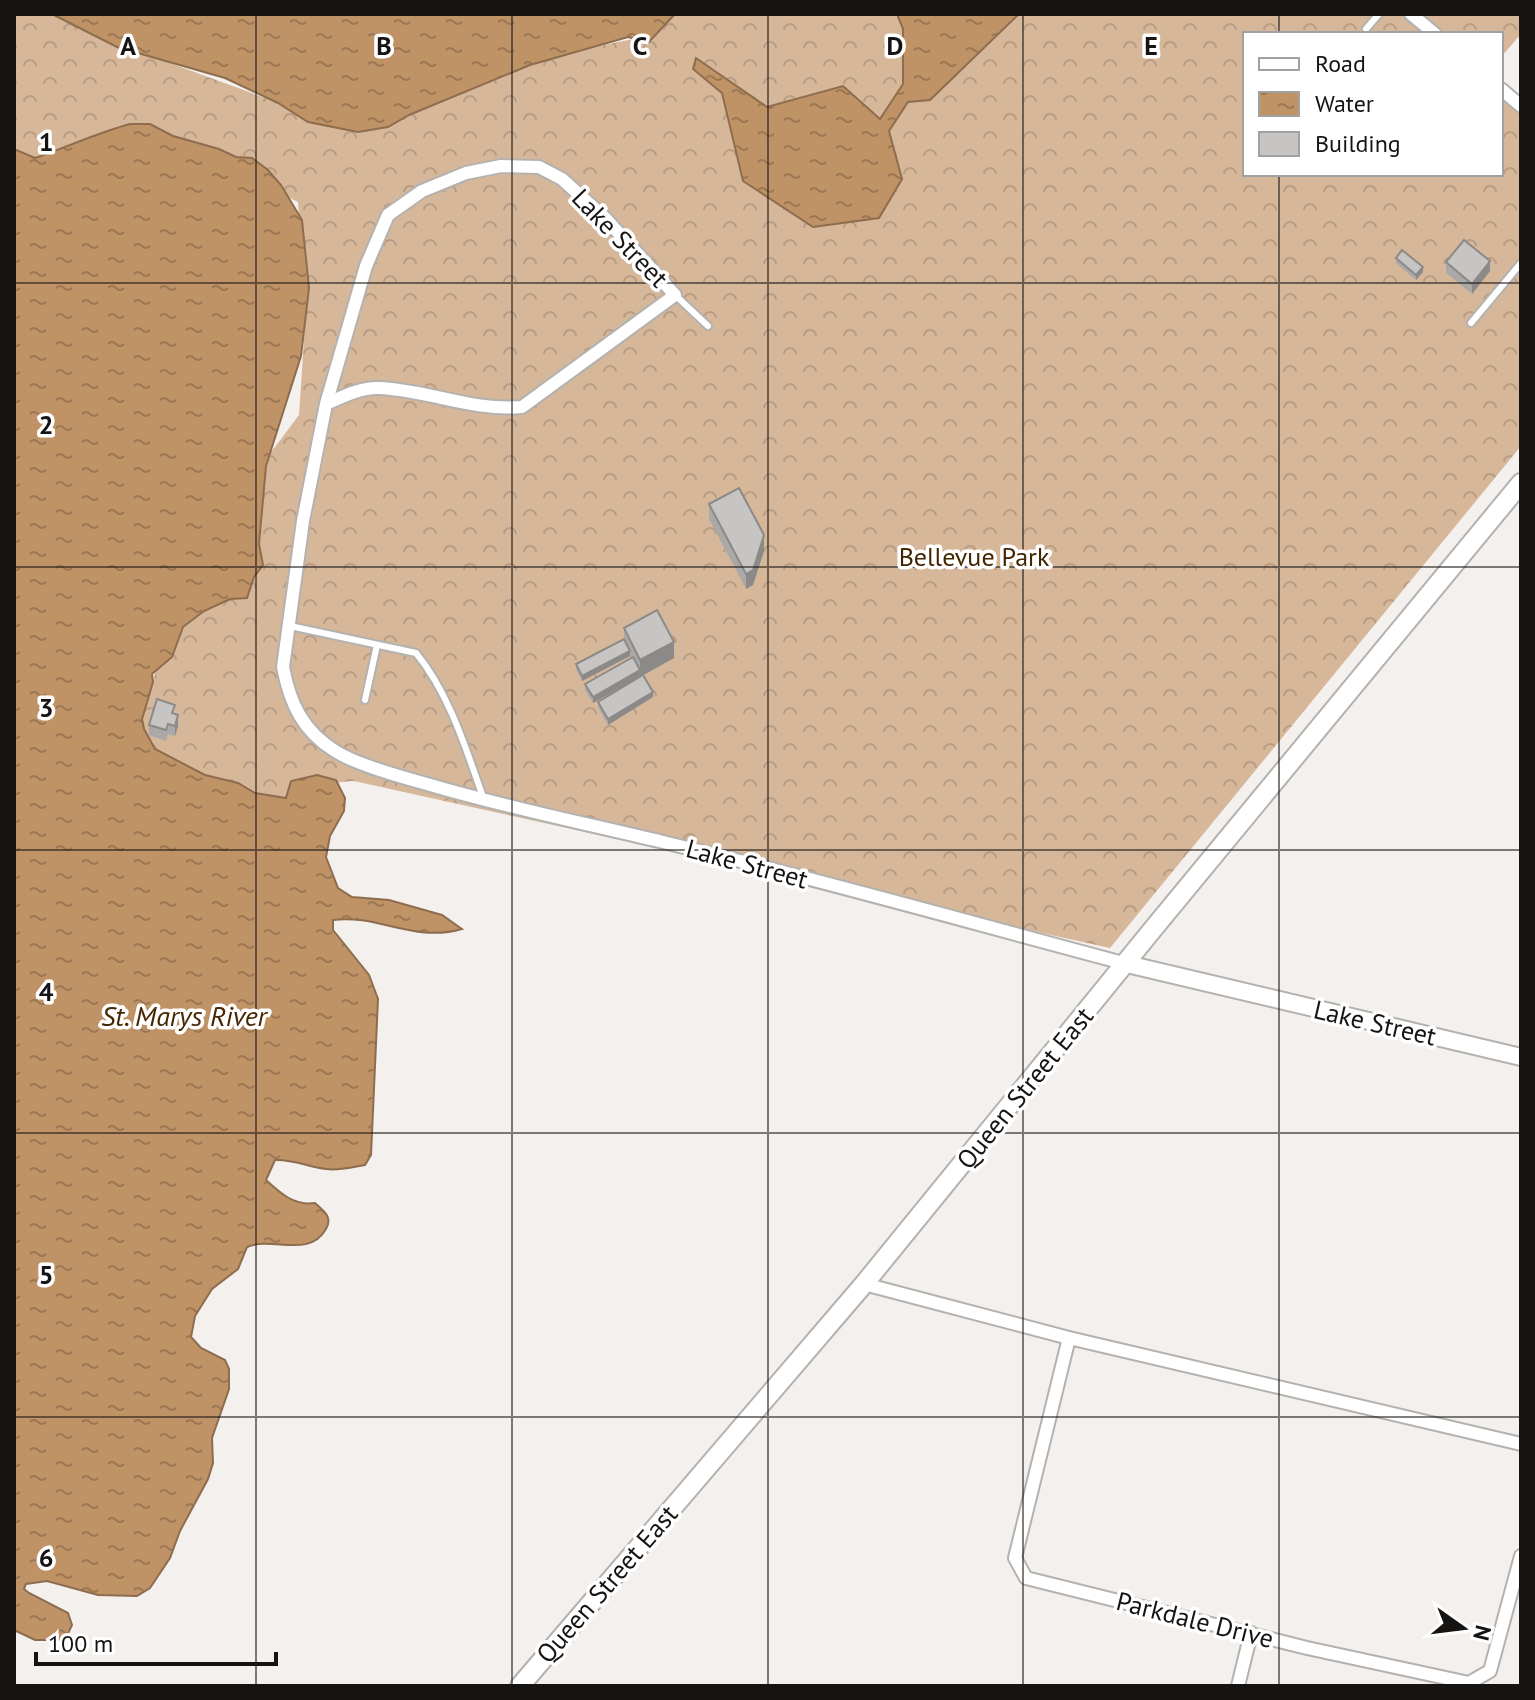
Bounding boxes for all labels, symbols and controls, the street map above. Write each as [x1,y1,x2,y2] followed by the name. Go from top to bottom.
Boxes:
[120,29,136,62] text: A
[376,29,392,62] text: B
[633,29,647,62] text: C
[887,29,903,62] text: D
[1144,29,1158,62] text: E
[1243,32,1503,176] legend
[1315,48,1366,79] text: Road
[1315,88,1374,119] text: Water
[39,125,53,158] text: 1
[1315,128,1401,159] text: Building
[565,181,676,294] street label: Lake Street
[39,408,53,441] text: 2
[899,540,1050,573] park label: Bellevue Park
[39,691,53,724] text: 3
[683,831,812,896] street label: Lake Street
[39,975,54,1008] text: 4
[1311,992,1440,1053] street label: Lake Street
[101,997,269,1034] water label: St. Marys River
[949,1000,1100,1175] street label: Queen Street East
[39,1258,53,1291] text: 5
[529,1498,684,1670] street label: Queen Street East
[39,1541,53,1574] text: 6
[1113,1584,1277,1655] street label: Parkdale Drive
[1423,1588,1503,1668] north arrow
[36,1616,276,1666] scale bar
[1467,1622,1498,1643] text: N
[48,1628,113,1659] text: 100 m

